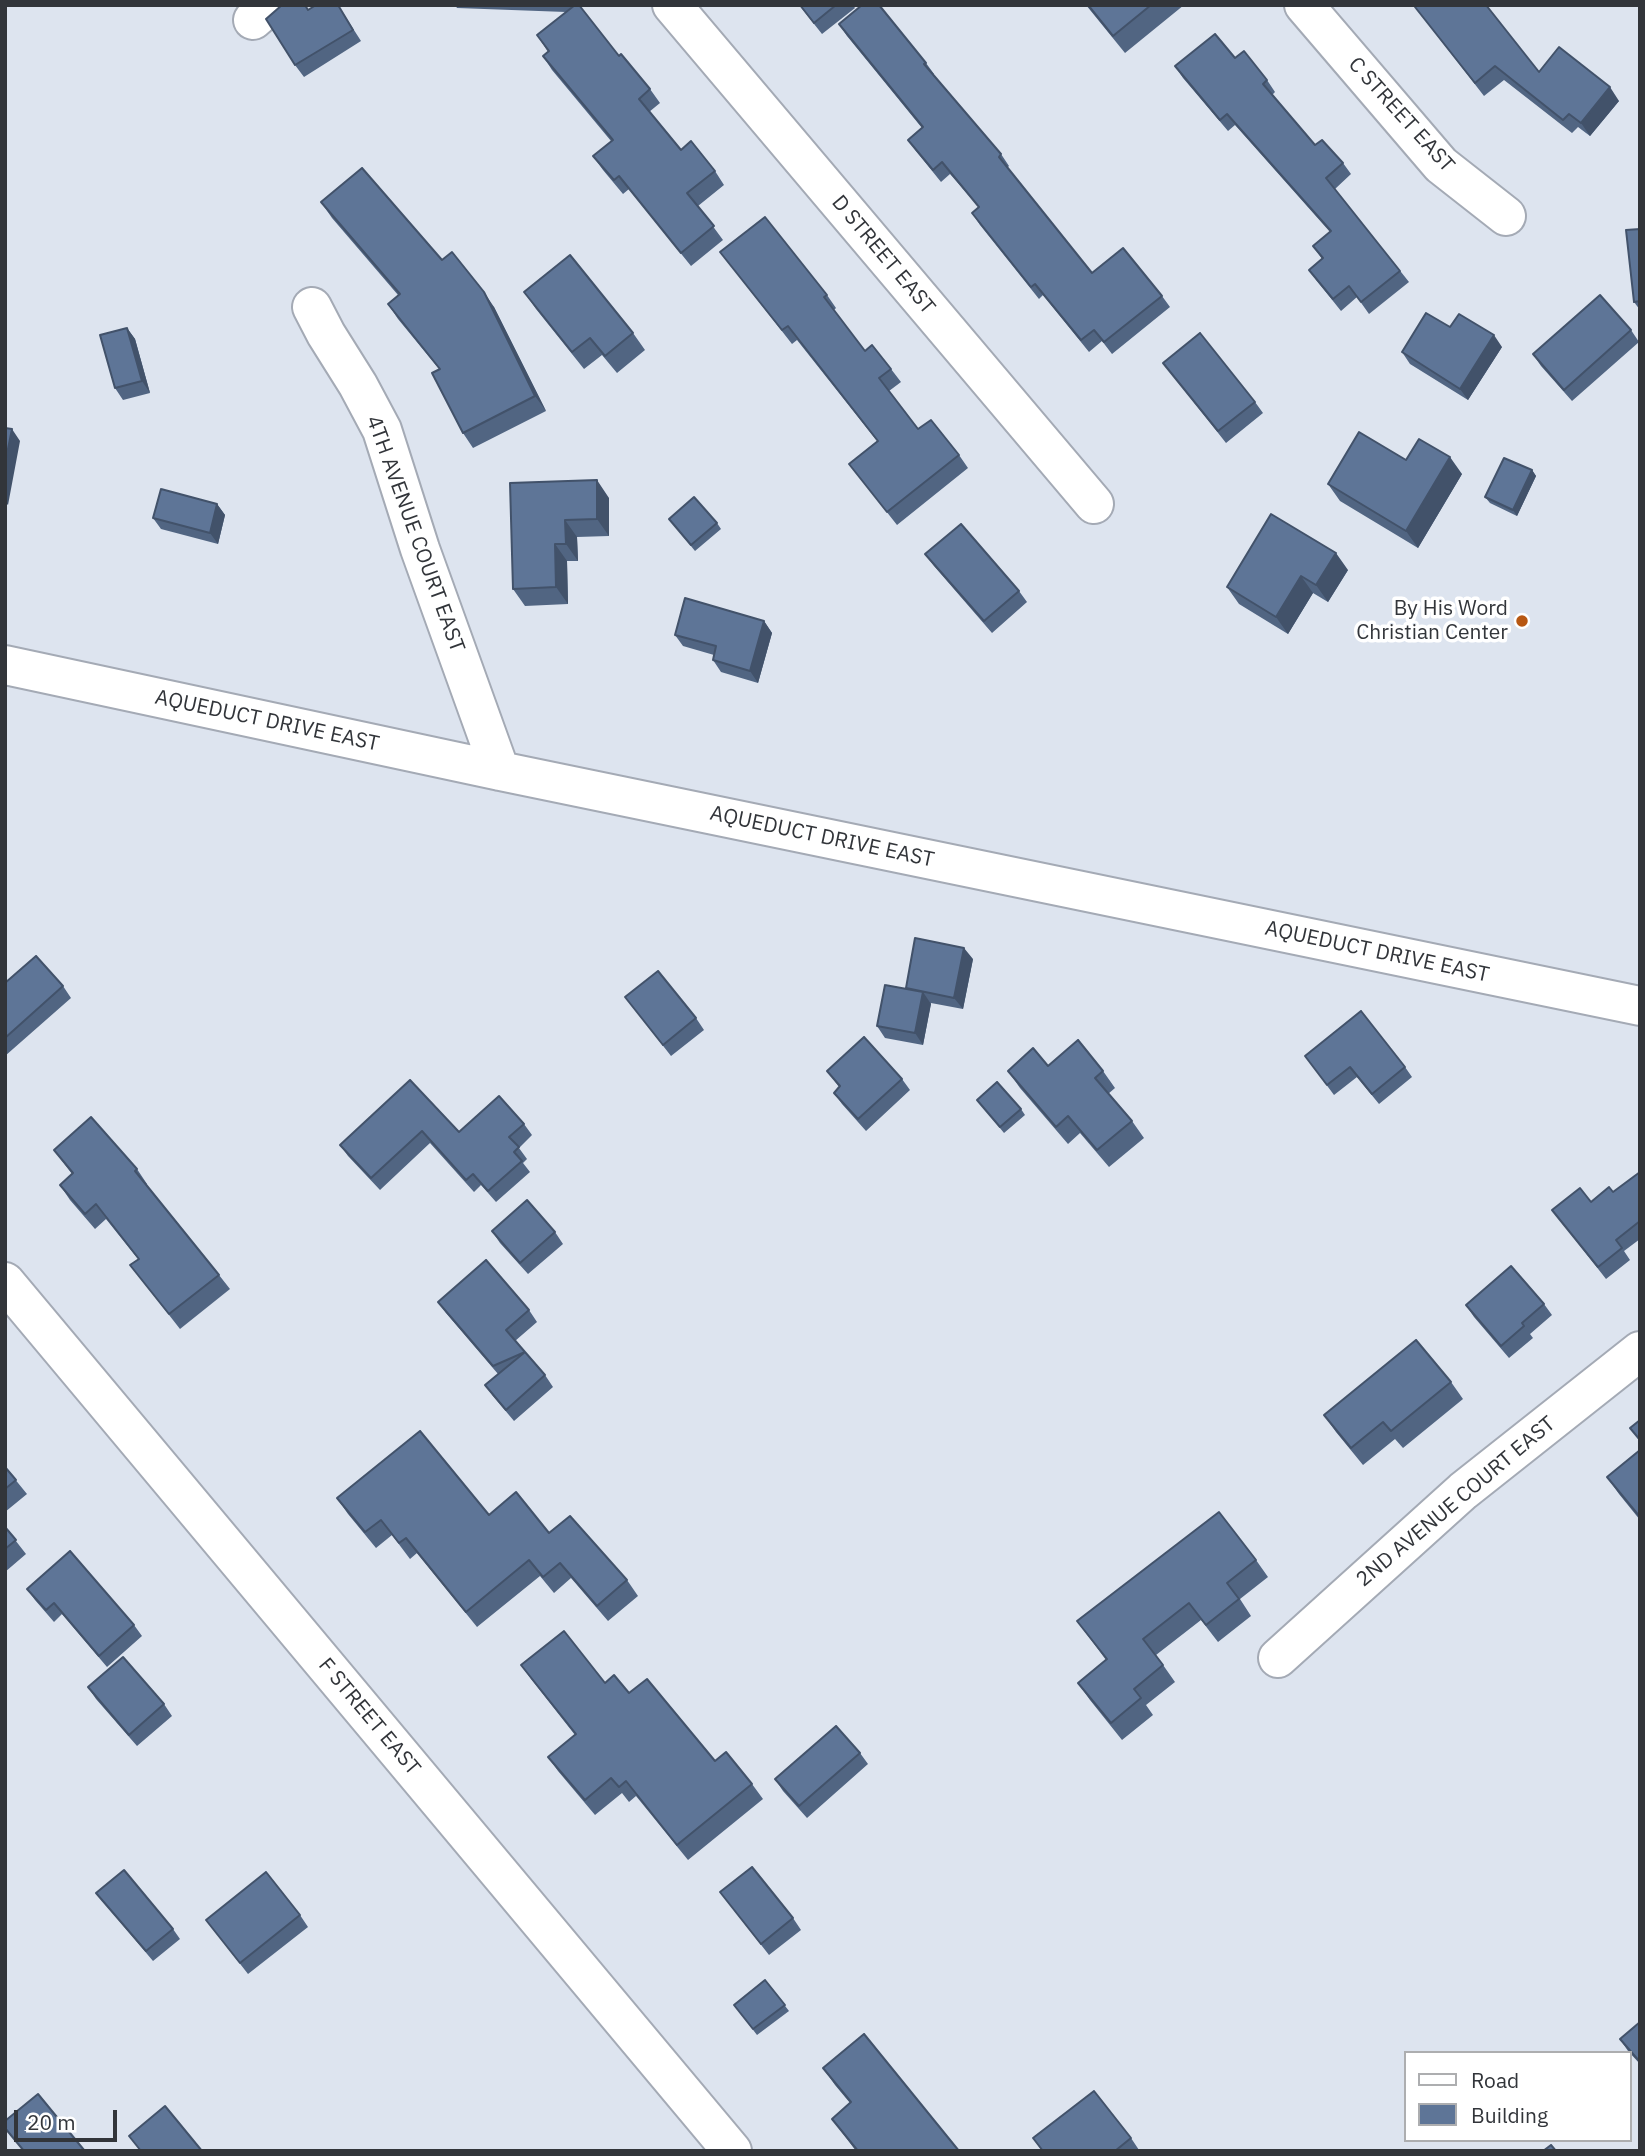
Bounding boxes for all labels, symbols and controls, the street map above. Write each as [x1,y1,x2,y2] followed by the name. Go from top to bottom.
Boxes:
[1343,52,1459,178] street label: C STREET EAST
[826,190,940,320] street label: D STREET EAST
[360,412,470,656] street label: 4TH AVENUE COURT EAST
[1356,596,1508,646] place label: By His Word Christian Center
[1514,613,1530,629] marker: By His Word Christian Center
[153,685,381,757] street label: AQUEDUCT DRIVE EAST
[708,801,936,873] street label: AQUEDUCT DRIVE EAST
[1263,916,1491,988] street label: AQUEDUCT DRIVE EAST
[1351,1411,1561,1593] street label: 2ND AVENUE COURT EAST
[313,1653,425,1781] street label: F STREET EAST
[1404,2051,1631,2142] legend
[1471,2066,1519,2094] text: Road
[18,2096,121,2140] scale bar
[1471,2101,1548,2129] text: Building
[27,2108,76,2136] text: 20 m

